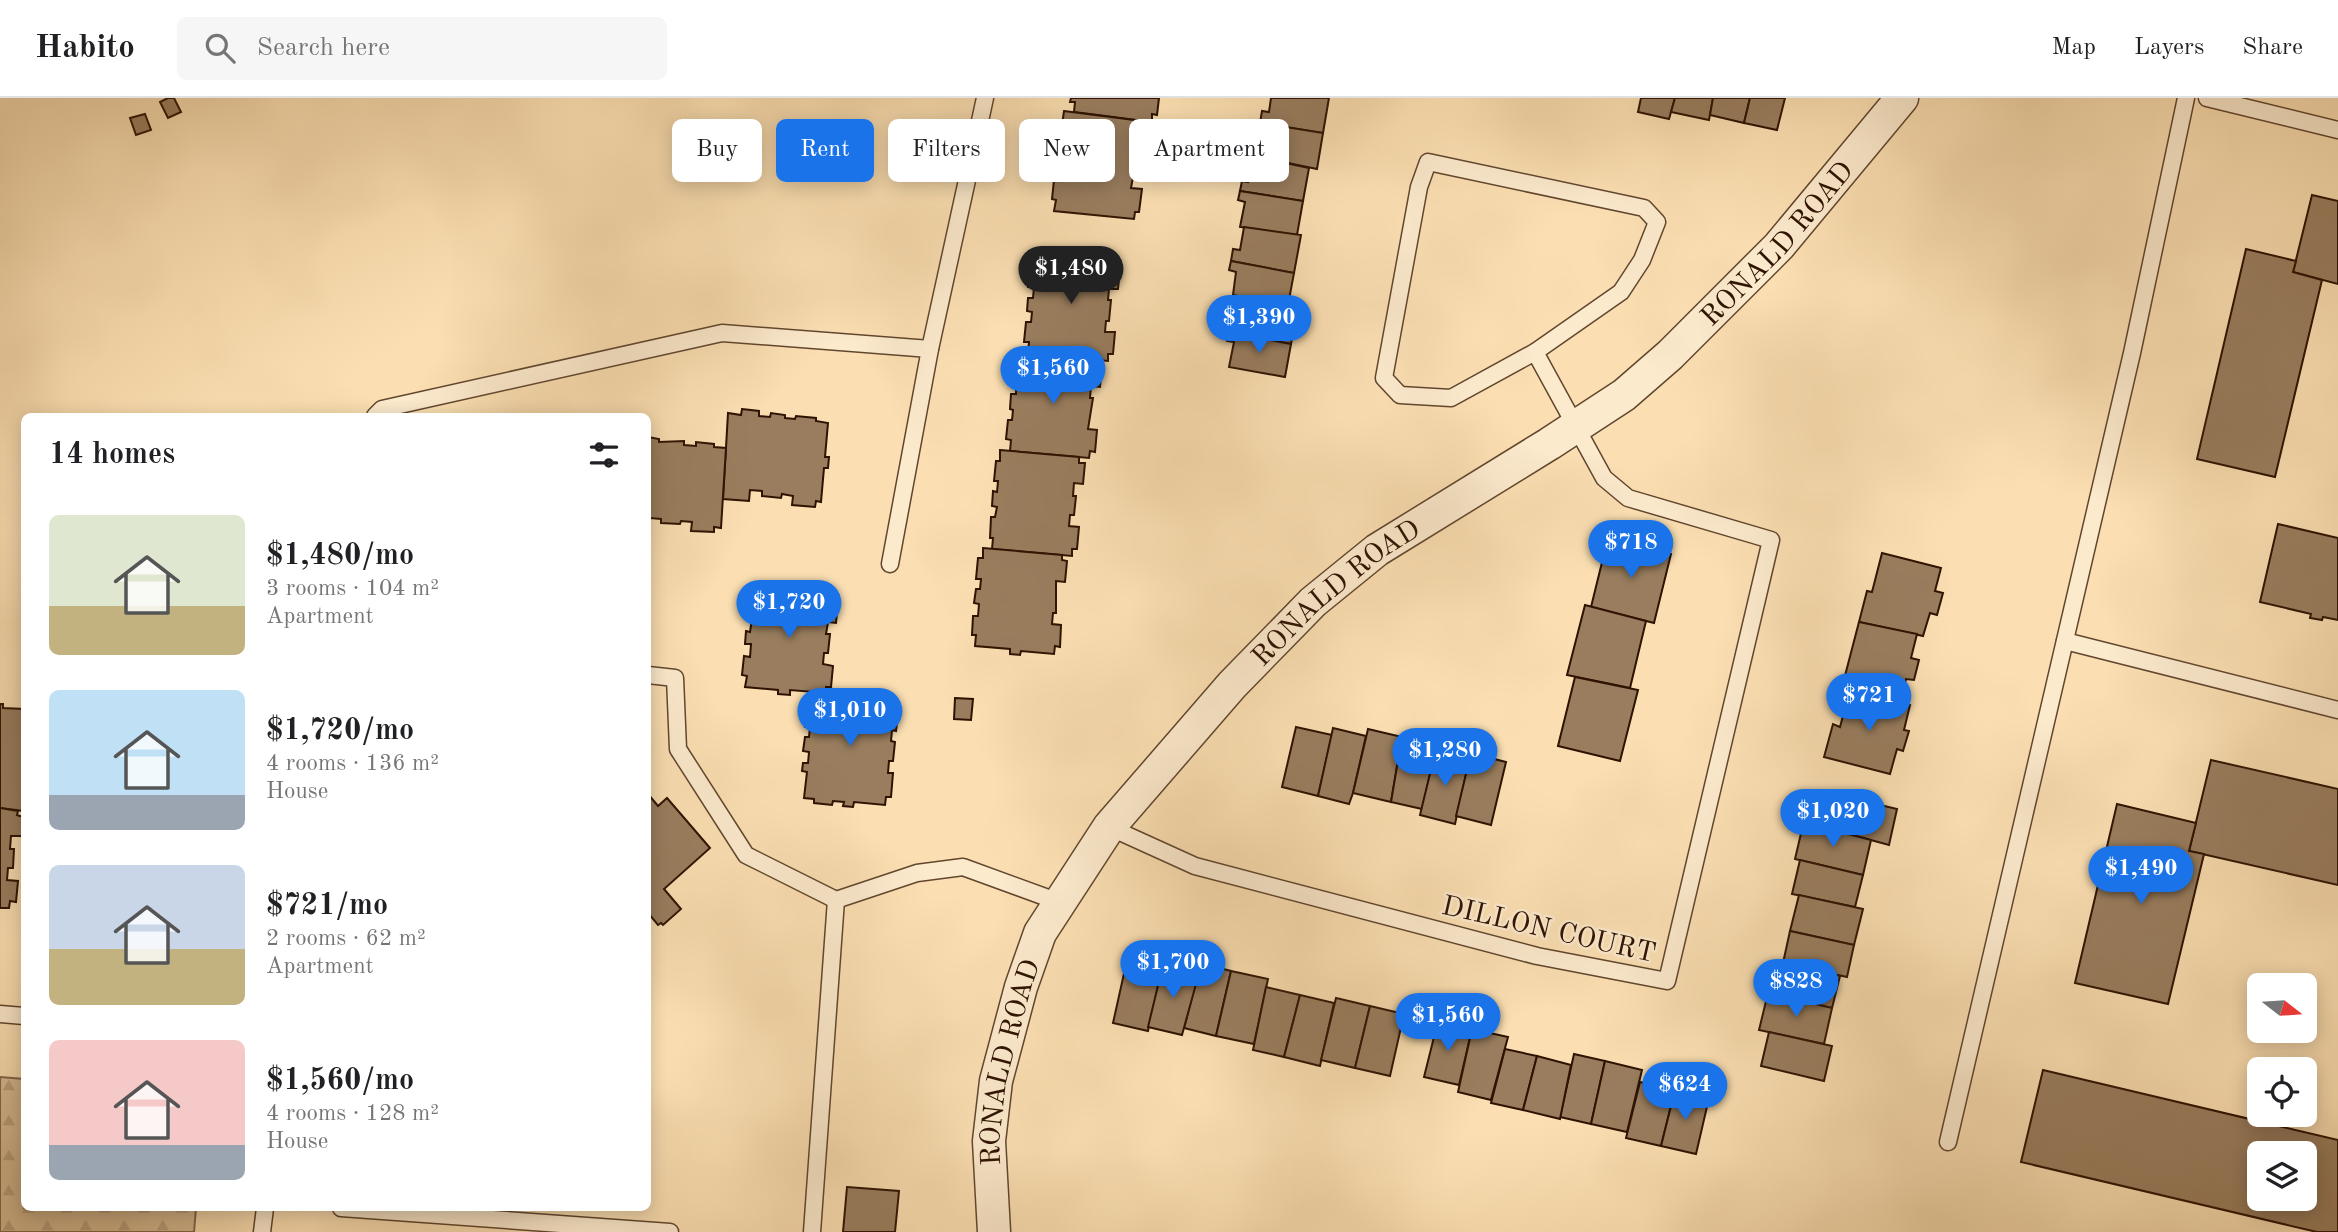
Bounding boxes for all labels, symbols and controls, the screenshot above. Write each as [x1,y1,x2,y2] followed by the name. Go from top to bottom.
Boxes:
[177,17,667,80] search box
[201,29,239,67] icon: search
[35,32,135,65] text: Habito
[257,35,390,61] text: Search here
[2052,36,2096,60] text: Map
[2134,36,2204,60] text: Layers
[2242,36,2303,60] text: Share
[672,119,762,182] chip: Buy
[776,119,874,182] chip: Rent
[888,119,1005,182] chip: Filters
[1019,119,1115,182] chip: New
[1129,119,1289,182] chip: Apartment
[1697,157,1860,332] street label: RONALD ROAD
[1014,246,1128,306] pin: $1,480
[1034,257,1108,280] text: $1,480
[1202,296,1316,355] pin: $1,390
[1222,306,1296,329] text: $1,390
[996,346,1110,406] pin: $1,560
[1016,357,1090,380] text: $1,560
[585,436,623,474] icon: filters
[49,440,175,470] text: 14 homes
[1248,516,1426,673] street label: RONALD ROAD
[1590,520,1672,580] pin: $718
[1604,531,1658,554] text: $718
[266,541,414,571] text: $1,480/mo
[105,543,189,627] icon: home
[266,577,439,600] text: 3 rooms · 104 m²
[732,580,846,640] pin: $1,720
[752,591,826,614] text: $1,720
[266,605,374,628] text: Apartment
[1828,674,1910,733] pin: $721
[1842,684,1896,707] text: $721
[793,688,907,748] pin: $1,010
[813,699,887,722] text: $1,010
[266,716,414,746] text: $1,720/mo
[105,718,189,802] icon: home
[1388,728,1502,788] pin: $1,280
[1408,739,1482,762] text: $1,280
[266,752,439,775] text: 4 rooms · 136 m²
[266,780,328,803] text: House
[1776,790,1890,849] pin: $1,020
[1796,800,1870,823] text: $1,020
[2084,846,2198,906] pin: $1,490
[2104,857,2178,880] text: $1,490
[266,891,388,921] text: $721/mo
[105,893,189,977] icon: home
[1439,893,1658,969] street label: DILLON COURT
[266,927,426,950] text: 2 rooms · 62 m²
[1116,940,1230,1000] pin: $1,700
[1136,951,1210,974] text: $1,700
[266,955,374,978] text: Apartment
[978,956,1047,1166] street label: RONALD ROAD
[1755,960,1837,1019] pin: $828
[1769,970,1823,993] text: $828
[2247,973,2317,1043] north arrow
[2247,973,2317,1211] map controls
[1391,993,1505,1053] pin: $1,560
[1411,1004,1485,1027] text: $1,560
[2247,1057,2317,1127] button: locate
[1644,1062,1726,1122] pin: $624
[266,1066,414,1096] text: $1,560/mo
[105,1068,189,1152] icon: home
[1658,1073,1712,1096] text: $624
[266,1102,439,1125] text: 4 rooms · 128 m²
[266,1130,328,1153] text: House
[2247,1141,2317,1211] button: layers

